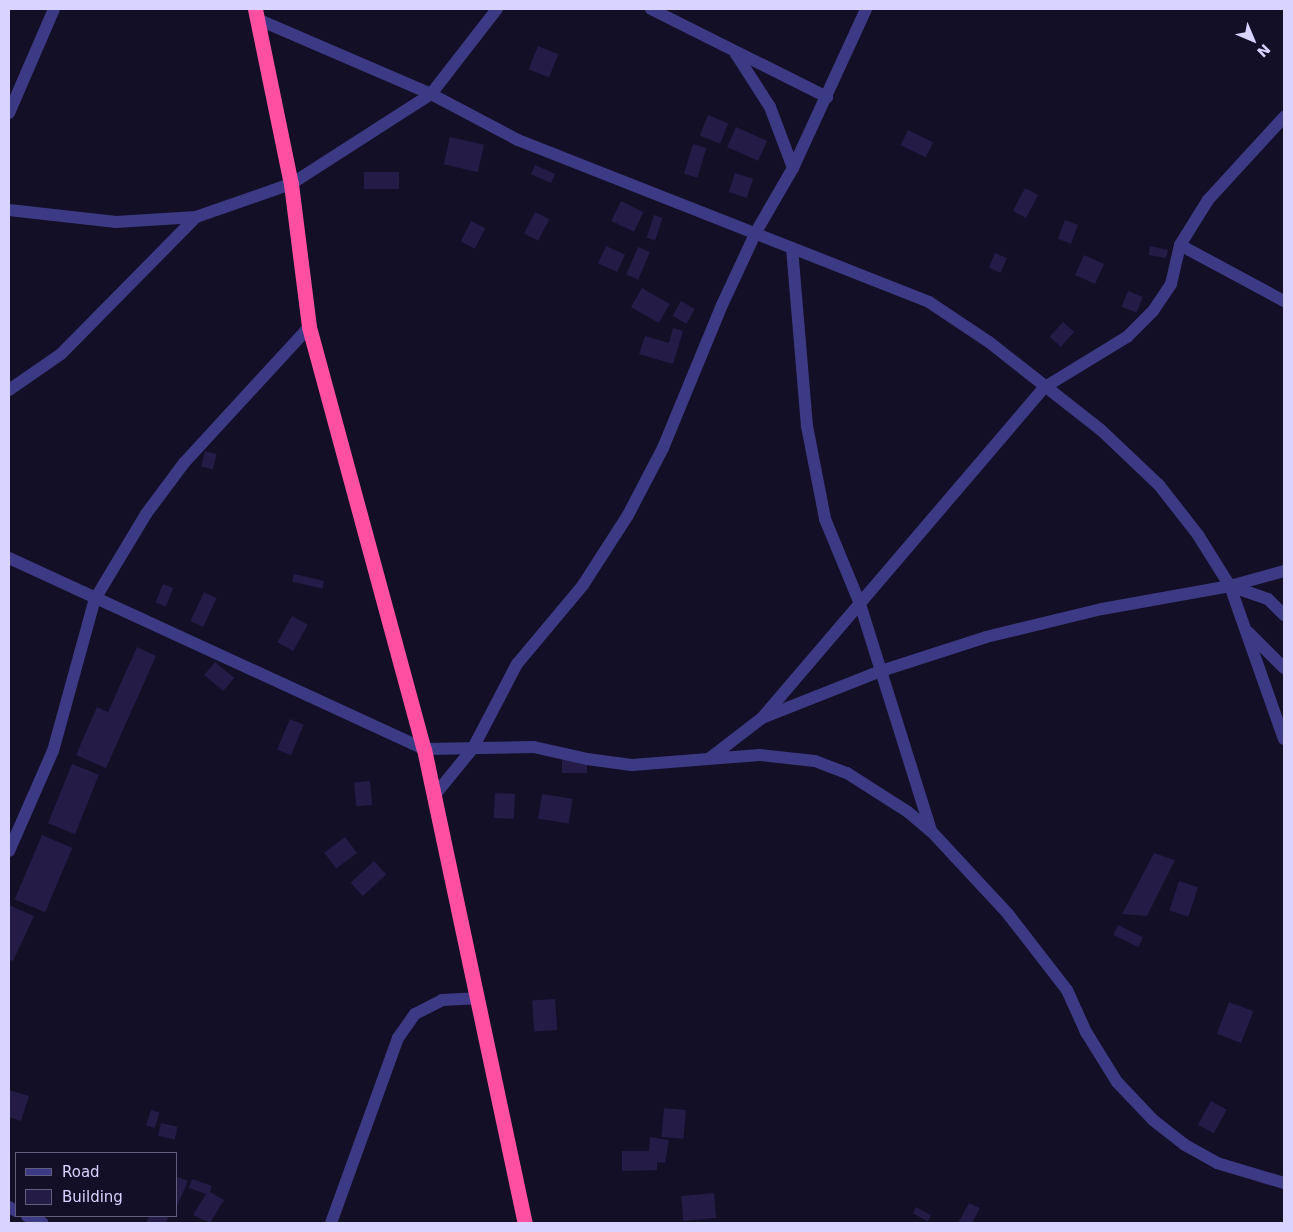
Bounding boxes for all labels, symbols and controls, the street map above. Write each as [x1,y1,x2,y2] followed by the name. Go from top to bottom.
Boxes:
[1228,15,1278,65] north arrow
[1254,41,1273,60] text: N
[15,1152,178,1217] legend
[62,1163,100,1181] text: Road
[62,1188,123,1206] text: Building

